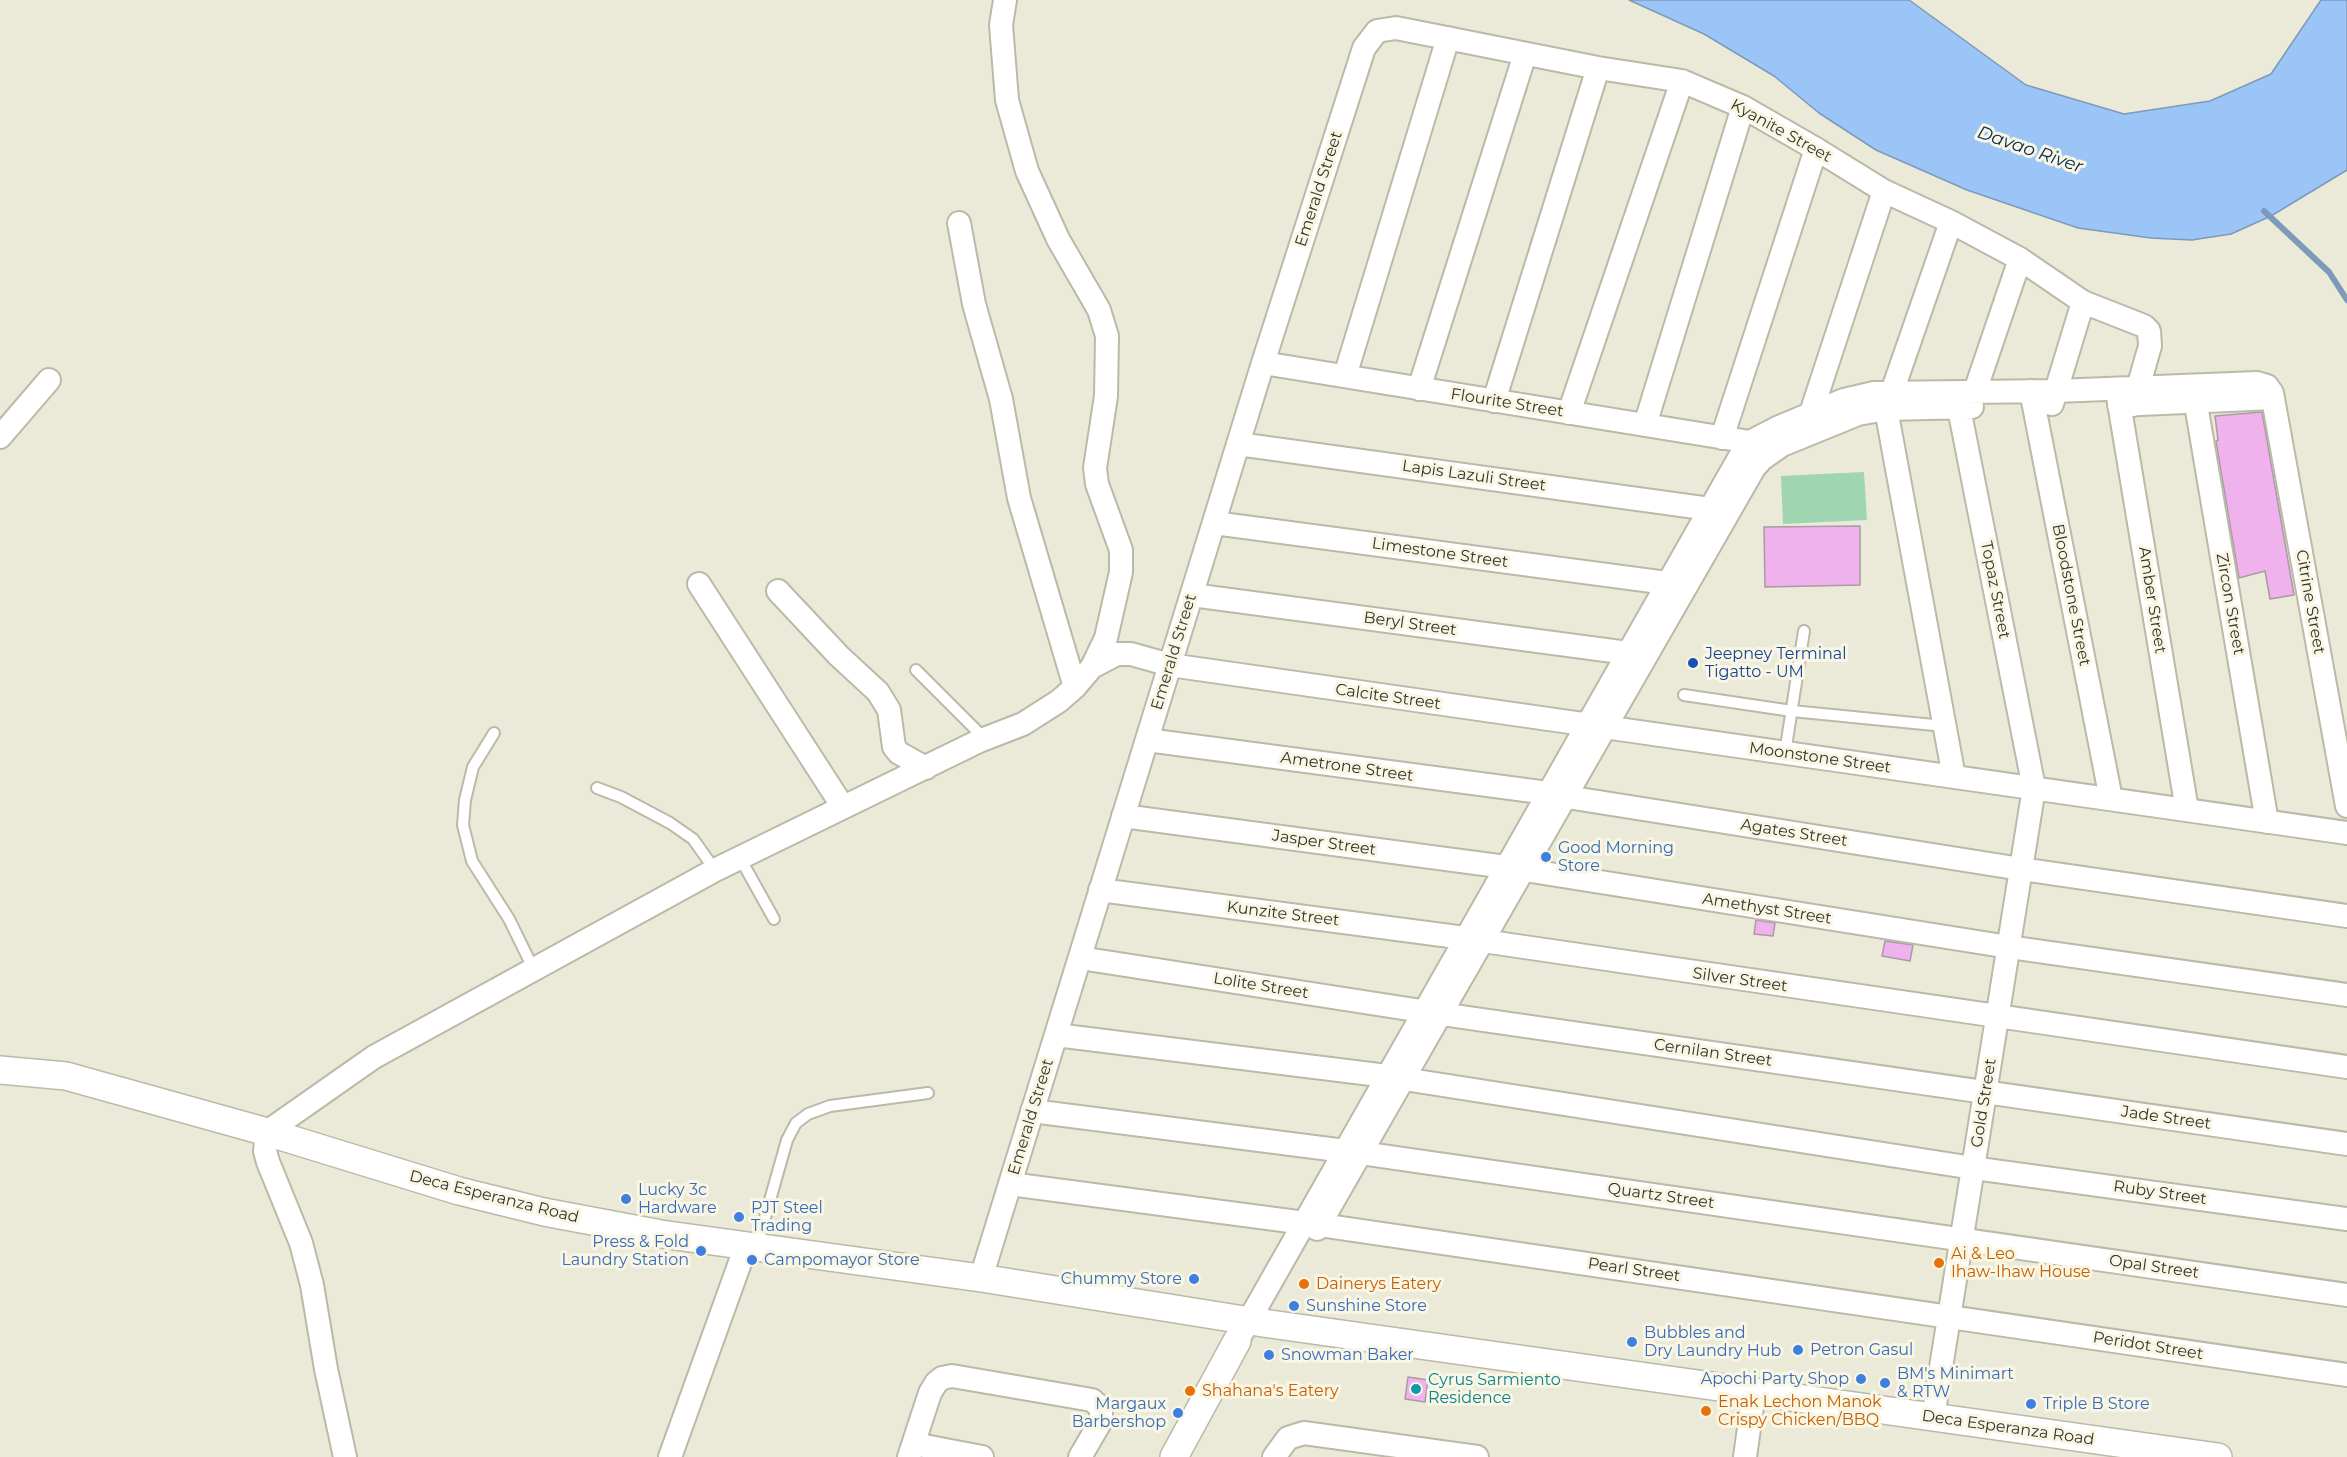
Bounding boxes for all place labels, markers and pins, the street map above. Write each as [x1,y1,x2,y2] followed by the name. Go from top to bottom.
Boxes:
[1705,644,1847,682] place label: Jeepney Terminal Tigatto - UM
[1686,656,1700,670] marker: Jeepney Terminal Tigatto - UM
[1558,838,1674,876] place label: Good Morning Store
[1539,850,1553,864] marker: Good Morning Store
[638,1180,717,1218] place label: Lucky 3c Hardware
[619,1192,633,1206] marker: Lucky 3c Hardware
[751,1198,823,1236] place label: PJT Steel Trading
[732,1210,746,1224] marker: PJT Steel Trading
[561,1232,689,1270] place label: Press & Fold Laundry Station
[694,1244,708,1258] marker: Press & Fold Laundry Station
[1951,1244,2090,1282] place label: Ai & Leo Ihaw-Ihaw House
[764,1250,920,1270] place label: Campomayor Store
[745,1253,759,1267] marker: Campomayor Store
[1932,1256,1946,1270] marker: Ai & Leo Ihaw-Ihaw House
[1061,1269,1182,1289] place label: Chummy Store
[1187,1272,1201,1286] marker: Chummy Store
[1316,1274,1441,1294] place label: Dainerys Eatery
[1297,1277,1311,1291] marker: Dainerys Eatery
[1306,1296,1427,1316] place label: Sunshine Store
[1287,1299,1301,1313] marker: Sunshine Store
[1644,1323,1781,1361] place label: Bubbles and Dry Laundry Hub
[1625,1335,1639,1349] marker: Bubbles and Dry Laundry Hub
[1810,1340,1913,1360] place label: Petron Gasul
[1791,1343,1805,1357] marker: Petron Gasul
[1281,1345,1414,1365] place label: Snowman Baker
[1262,1348,1276,1362] marker: Snowman Baker
[1897,1364,2014,1402] place label: BM's Minimart & RTW
[1701,1369,1849,1389] place label: Apochi Party Shop
[1428,1370,1561,1408] place label: Cyrus Sarmiento Residence
[1854,1372,1868,1386] marker: Apochi Party Shop
[1878,1376,1892,1390] marker: BM's Minimart & RTW
[1202,1381,1339,1401] place label: Shahana's Eatery
[1409,1382,1423,1396] marker: Cyrus Sarmiento Residence
[1183,1384,1197,1398] marker: Shahana's Eatery
[1718,1392,1882,1430] place label: Enak Lechon Manok Crispy Chicken/BBQ
[1072,1394,1166,1432] place label: Margaux Barbershop
[2043,1394,2150,1414] place label: Triple B Store
[2024,1397,2038,1411] marker: Triple B Store
[1699,1404,1713,1418] marker: Enak Lechon Manok Crispy Chicken/BBQ
[1171,1406,1185,1420] marker: Margaux Barbershop

